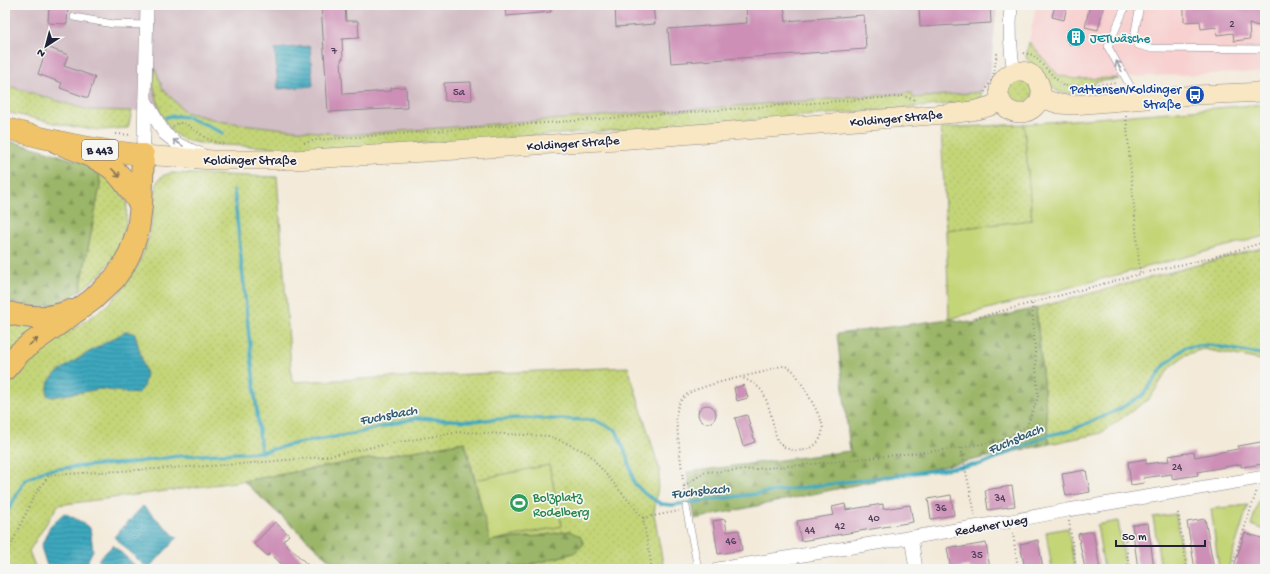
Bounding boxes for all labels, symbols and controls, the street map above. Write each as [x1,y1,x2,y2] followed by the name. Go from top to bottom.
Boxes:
[1229,19,1235,31] house number: 2
[26,26,66,66] north arrow
[1065,26,1087,48] building icon: JETwäsche
[1090,32,1150,47] place label: JETwäsche
[35,46,48,59] text: N
[330,46,337,58] house number: 7
[1114,60,1122,72] one-way arrow
[1069,83,1182,113] place label: Pattensen/Koldinger Straße
[1184,84,1206,106] bus stop icon: Pattensen/Koldinger Straße
[453,87,466,99] house number: 5a
[849,108,943,131] street label: Koldinger Straße
[526,134,620,155] street label: Koldinger Straße
[173,139,184,147] one-way arrow
[82,140,118,160] road number: B 443
[204,154,297,169] street label: Koldinger Straße
[111,168,121,178] one-way arrow
[27,338,38,346] one-way arrow
[358,402,419,430] water label: Fuchsbach
[986,421,1047,460] water label: Fuchsbach
[1172,462,1183,474] house number: 24
[670,481,731,504] water label: Fuchsbach
[532,491,589,521] place label: Bolzplatz Rodelberg
[508,492,530,514] sports icon: Bolzplatz Rodelberg
[994,493,1006,505] house number: 34
[934,503,947,515] house number: 36
[868,513,880,525] house number: 40
[954,513,1029,540] street label: Redener Weg
[835,521,846,533] house number: 42
[1116,522,1205,548] scale bar
[805,525,816,537] house number: 44
[1122,531,1147,545] text: 50 m
[726,536,737,548] house number: 46
[970,550,983,562] house number: 35

